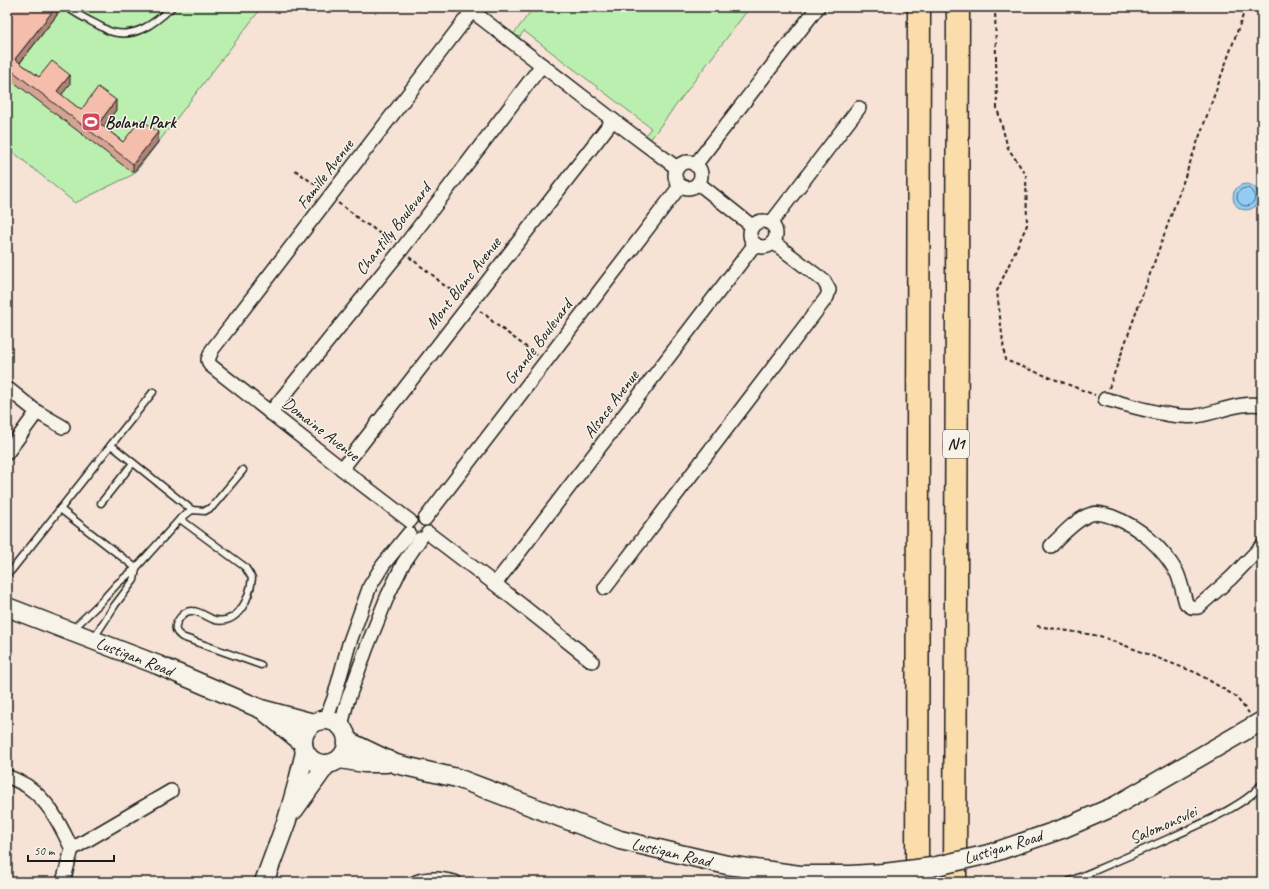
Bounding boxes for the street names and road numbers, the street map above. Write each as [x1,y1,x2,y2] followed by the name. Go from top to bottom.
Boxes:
[292,134,359,213] street label: Famille Avenue
[351,177,437,279] street label: Chantilly Boulevard
[421,232,506,333] street label: Mont Blanc Avenue
[499,294,578,389] street label: Grande Boulevard
[579,365,644,442] street label: Alsace Avenue
[278,392,365,466] street label: Domaine Avenue
[943,430,969,458] road number: N1
[93,632,180,682] street label: Lustigan Road
[1126,800,1202,849] street label: Salomonsvlei
[961,824,1048,869] street label: Lustigan Road
[630,833,716,872] street label: Lustigan Road

